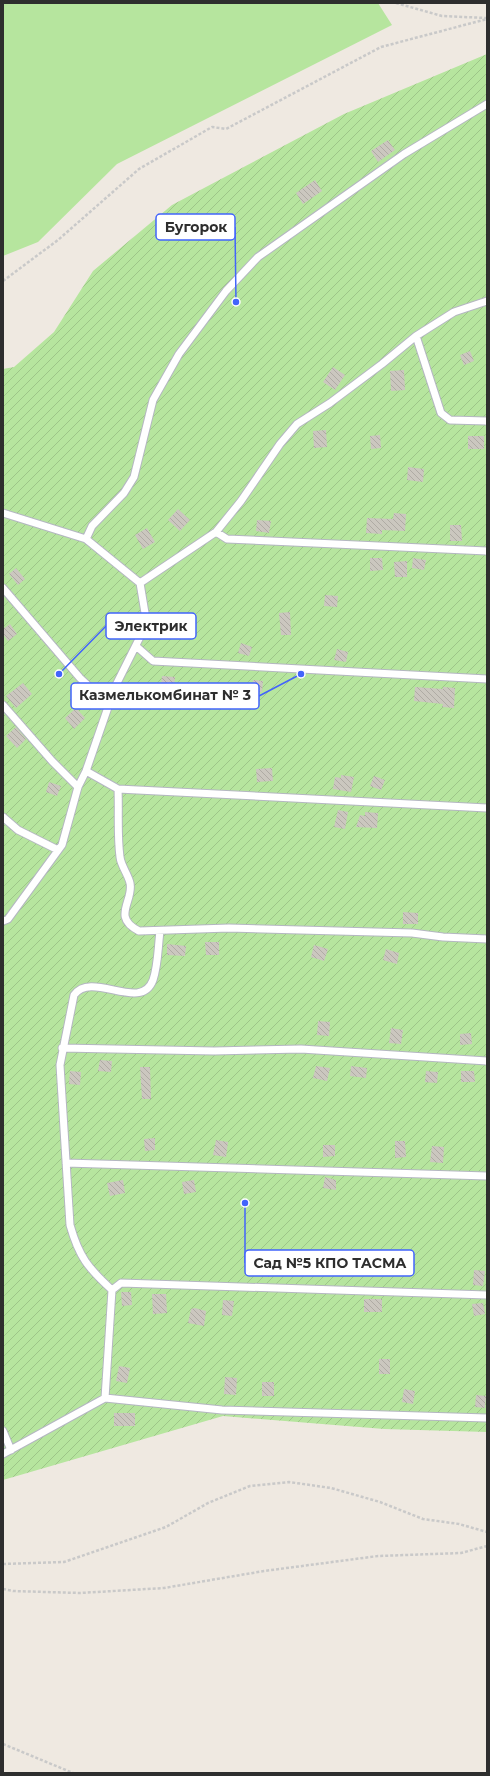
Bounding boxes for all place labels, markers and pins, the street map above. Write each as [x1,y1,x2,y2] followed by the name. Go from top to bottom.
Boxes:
[156,214,235,240] callout: Бугорок
[106,613,196,639] callout: Электрик
[71,683,259,709] callout: Казмелькомбинат № 3
[245,1250,414,1276] callout: Сад №5 КПО ТАСМА

